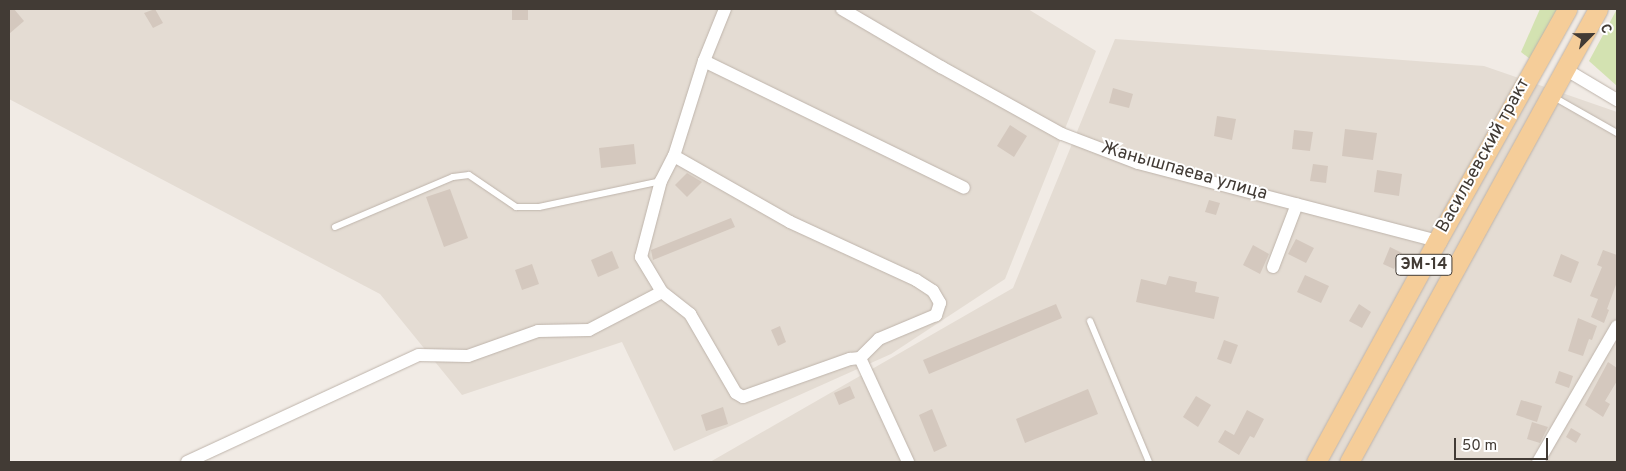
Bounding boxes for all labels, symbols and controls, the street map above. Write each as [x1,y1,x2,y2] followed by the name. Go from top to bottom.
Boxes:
[1566,10,1616,60] north arrow
[1596,21,1615,36] text: С
[1433,75,1535,237] street label: Васильевский тракт
[1099,138,1269,206] street label: Жанышпаева улица
[1395,252,1453,278] road number: ЭМ-14
[1456,428,1550,460] scale bar
[1462,437,1497,456] text: 50 m

